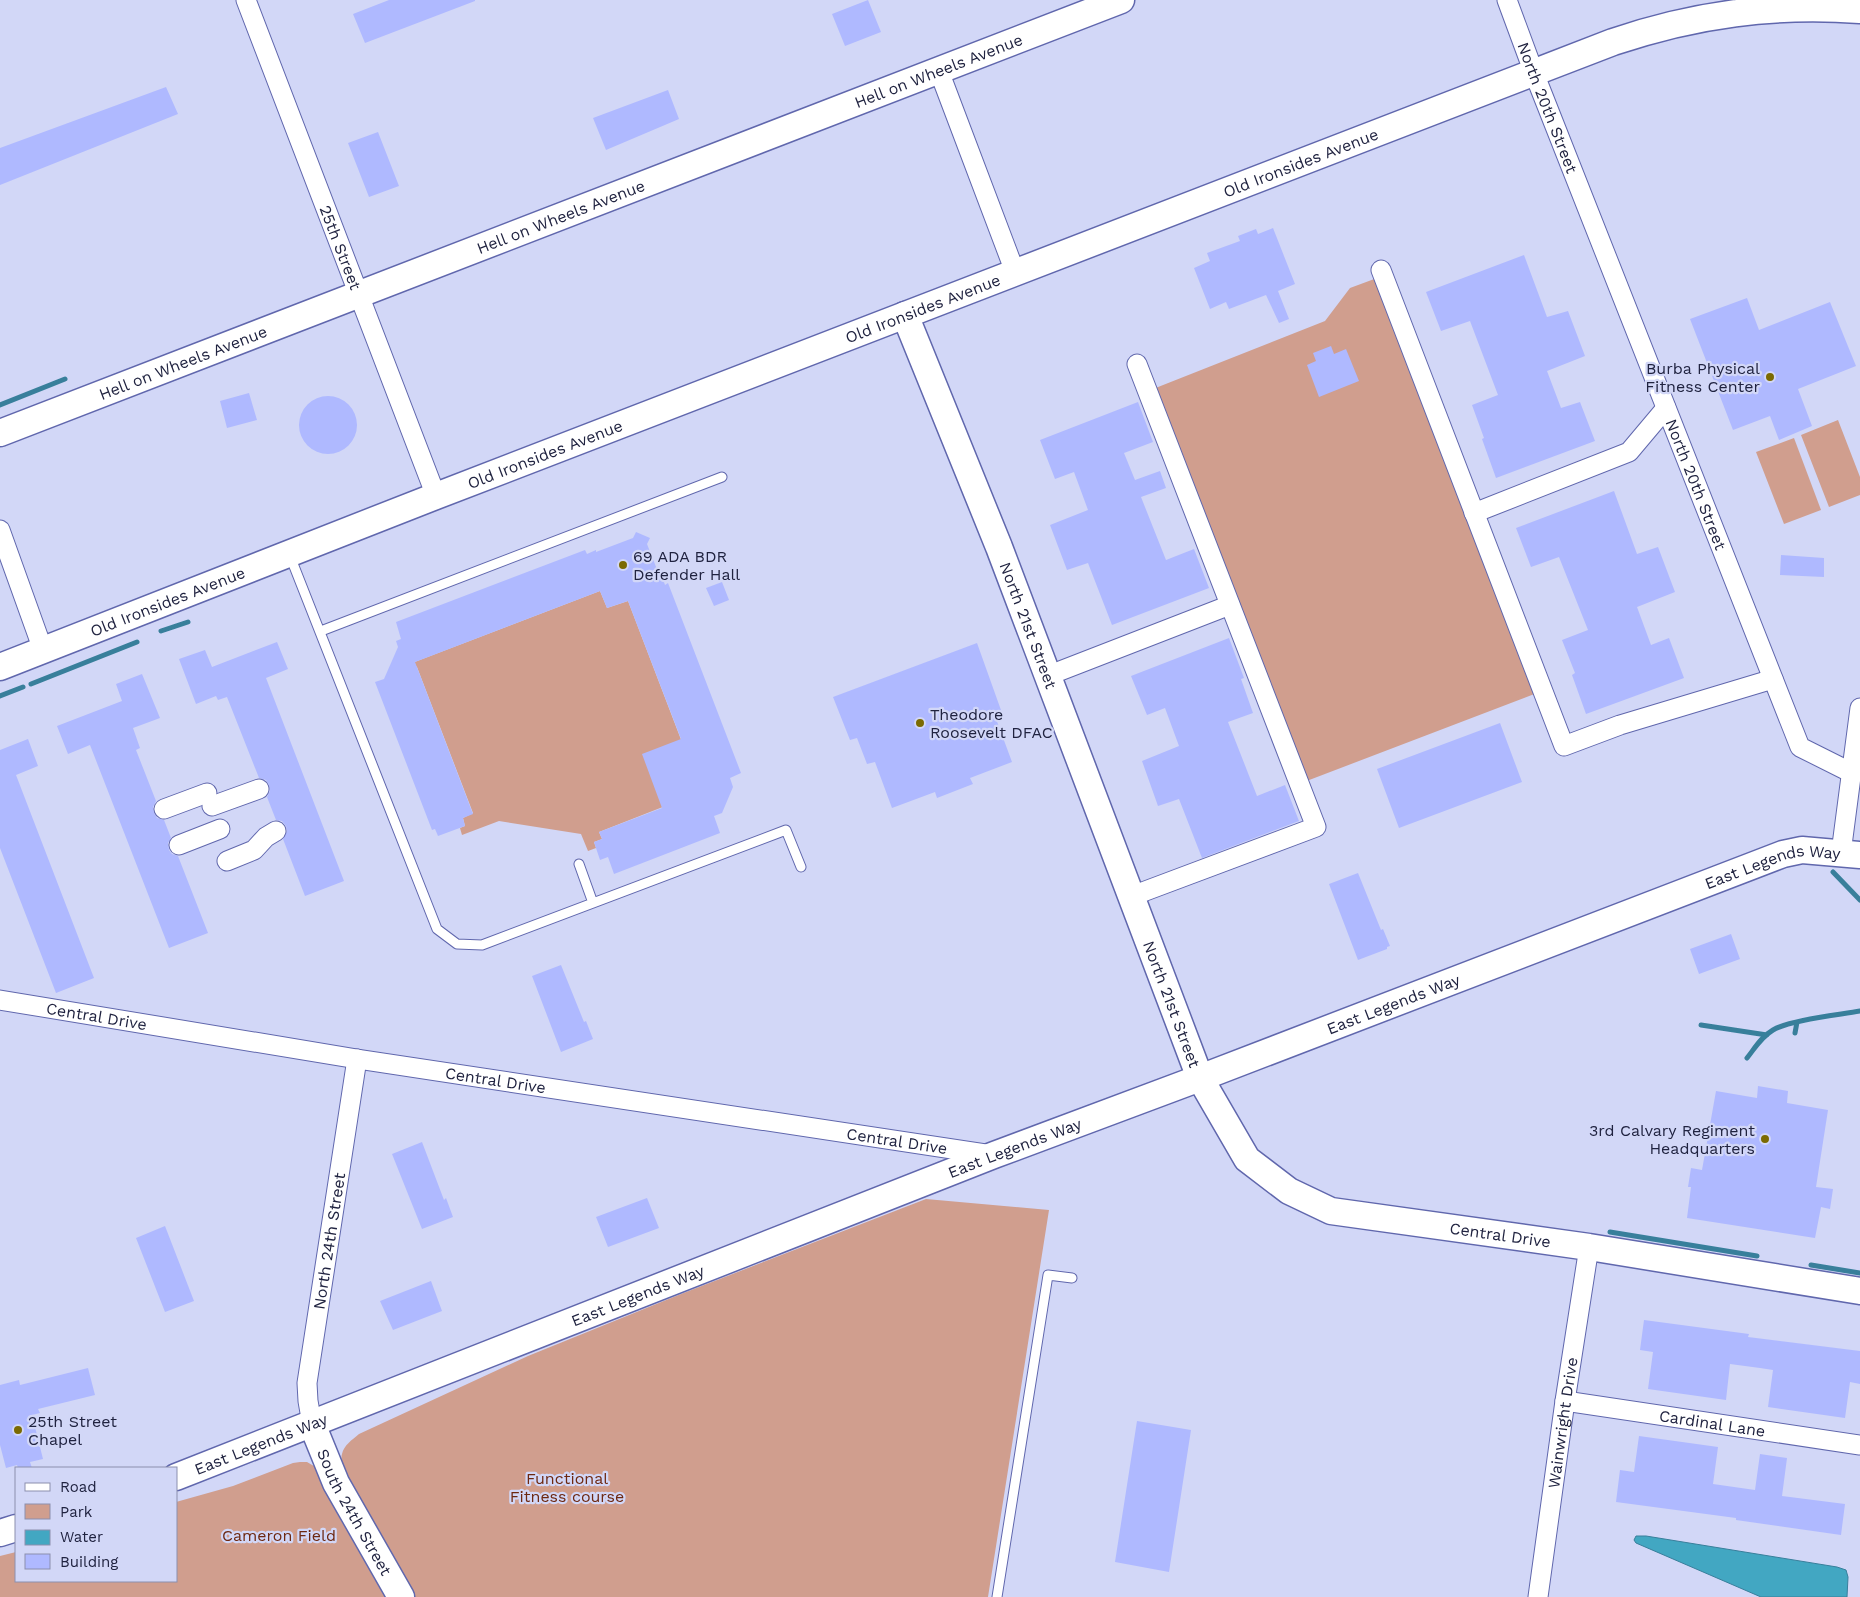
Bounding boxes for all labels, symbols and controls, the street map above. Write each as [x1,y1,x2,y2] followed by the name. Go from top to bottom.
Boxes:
[852,30,1025,112] street label: Hell on Wheels Avenue
[1513,40,1582,176] street label: North 20th Street
[1220,124,1381,201] street label: Old Ironsides Avenue
[474,176,648,258] street label: Hell on Wheels Avenue
[316,203,365,293] street label: 25th Street
[843,270,1003,347] street label: Old Ironsides Avenue
[96,322,270,404] street label: Hell on Wheels Avenue
[1645,359,1760,396] place label: Burba Physical Fitness Center
[1764,371,1776,383] marker: Burba Physical Fitness Center
[465,416,625,493] street label: Old Ironsides Avenue
[1662,416,1730,553] street label: North 20th Street
[633,547,740,584] place label: 69 ADA BDR Defender Hall
[617,559,629,571] marker: 69 ADA BDR Defender Hall
[996,560,1061,692] street label: North 21st Street
[88,563,248,641] street label: Old Ironsides Avenue
[930,705,1053,742] place label: Theodore Roosevelt DFAC
[914,717,926,729] marker: Theodore Roosevelt DFAC
[1702,841,1842,893] street label: East Legends Way
[1139,938,1204,1070] street label: North 21st Street
[1324,970,1463,1038] street label: East Legends Way
[45,999,148,1034] street label: Central Drive
[444,1063,547,1097] street label: Central Drive
[945,1114,1085,1182] street label: East Legends Way
[1589,1121,1755,1158] place label: 3rd Calvary Regiment Headquarters
[845,1124,949,1158] street label: Central Drive
[1759,1133,1771,1145] marker: 3rd Calvary Regiment Headquarters
[309,1171,349,1311] street label: North 24th Street
[1449,1219,1552,1252] street label: Central Drive
[568,1261,708,1331] street label: East Legends Way
[1544,1356,1582,1490] street label: Wainwright Drive
[1658,1406,1767,1441] street label: Cardinal Lane
[192,1409,331,1479] street label: East Legends Way
[28,1412,117,1449] place label: 25th Street Chapel
[12,1424,24,1436] marker: 25th Street Chapel
[313,1446,396,1579] street label: South 24th Street
[15,1467,178,1582] legend
[510,1469,624,1506] park label: Functional Fitness course
[60,1478,97,1496] text: Road
[60,1503,93,1521] text: Park
[222,1526,336,1545] park label: Cameron Field
[60,1528,103,1546] text: Water
[60,1553,118,1571] text: Building

